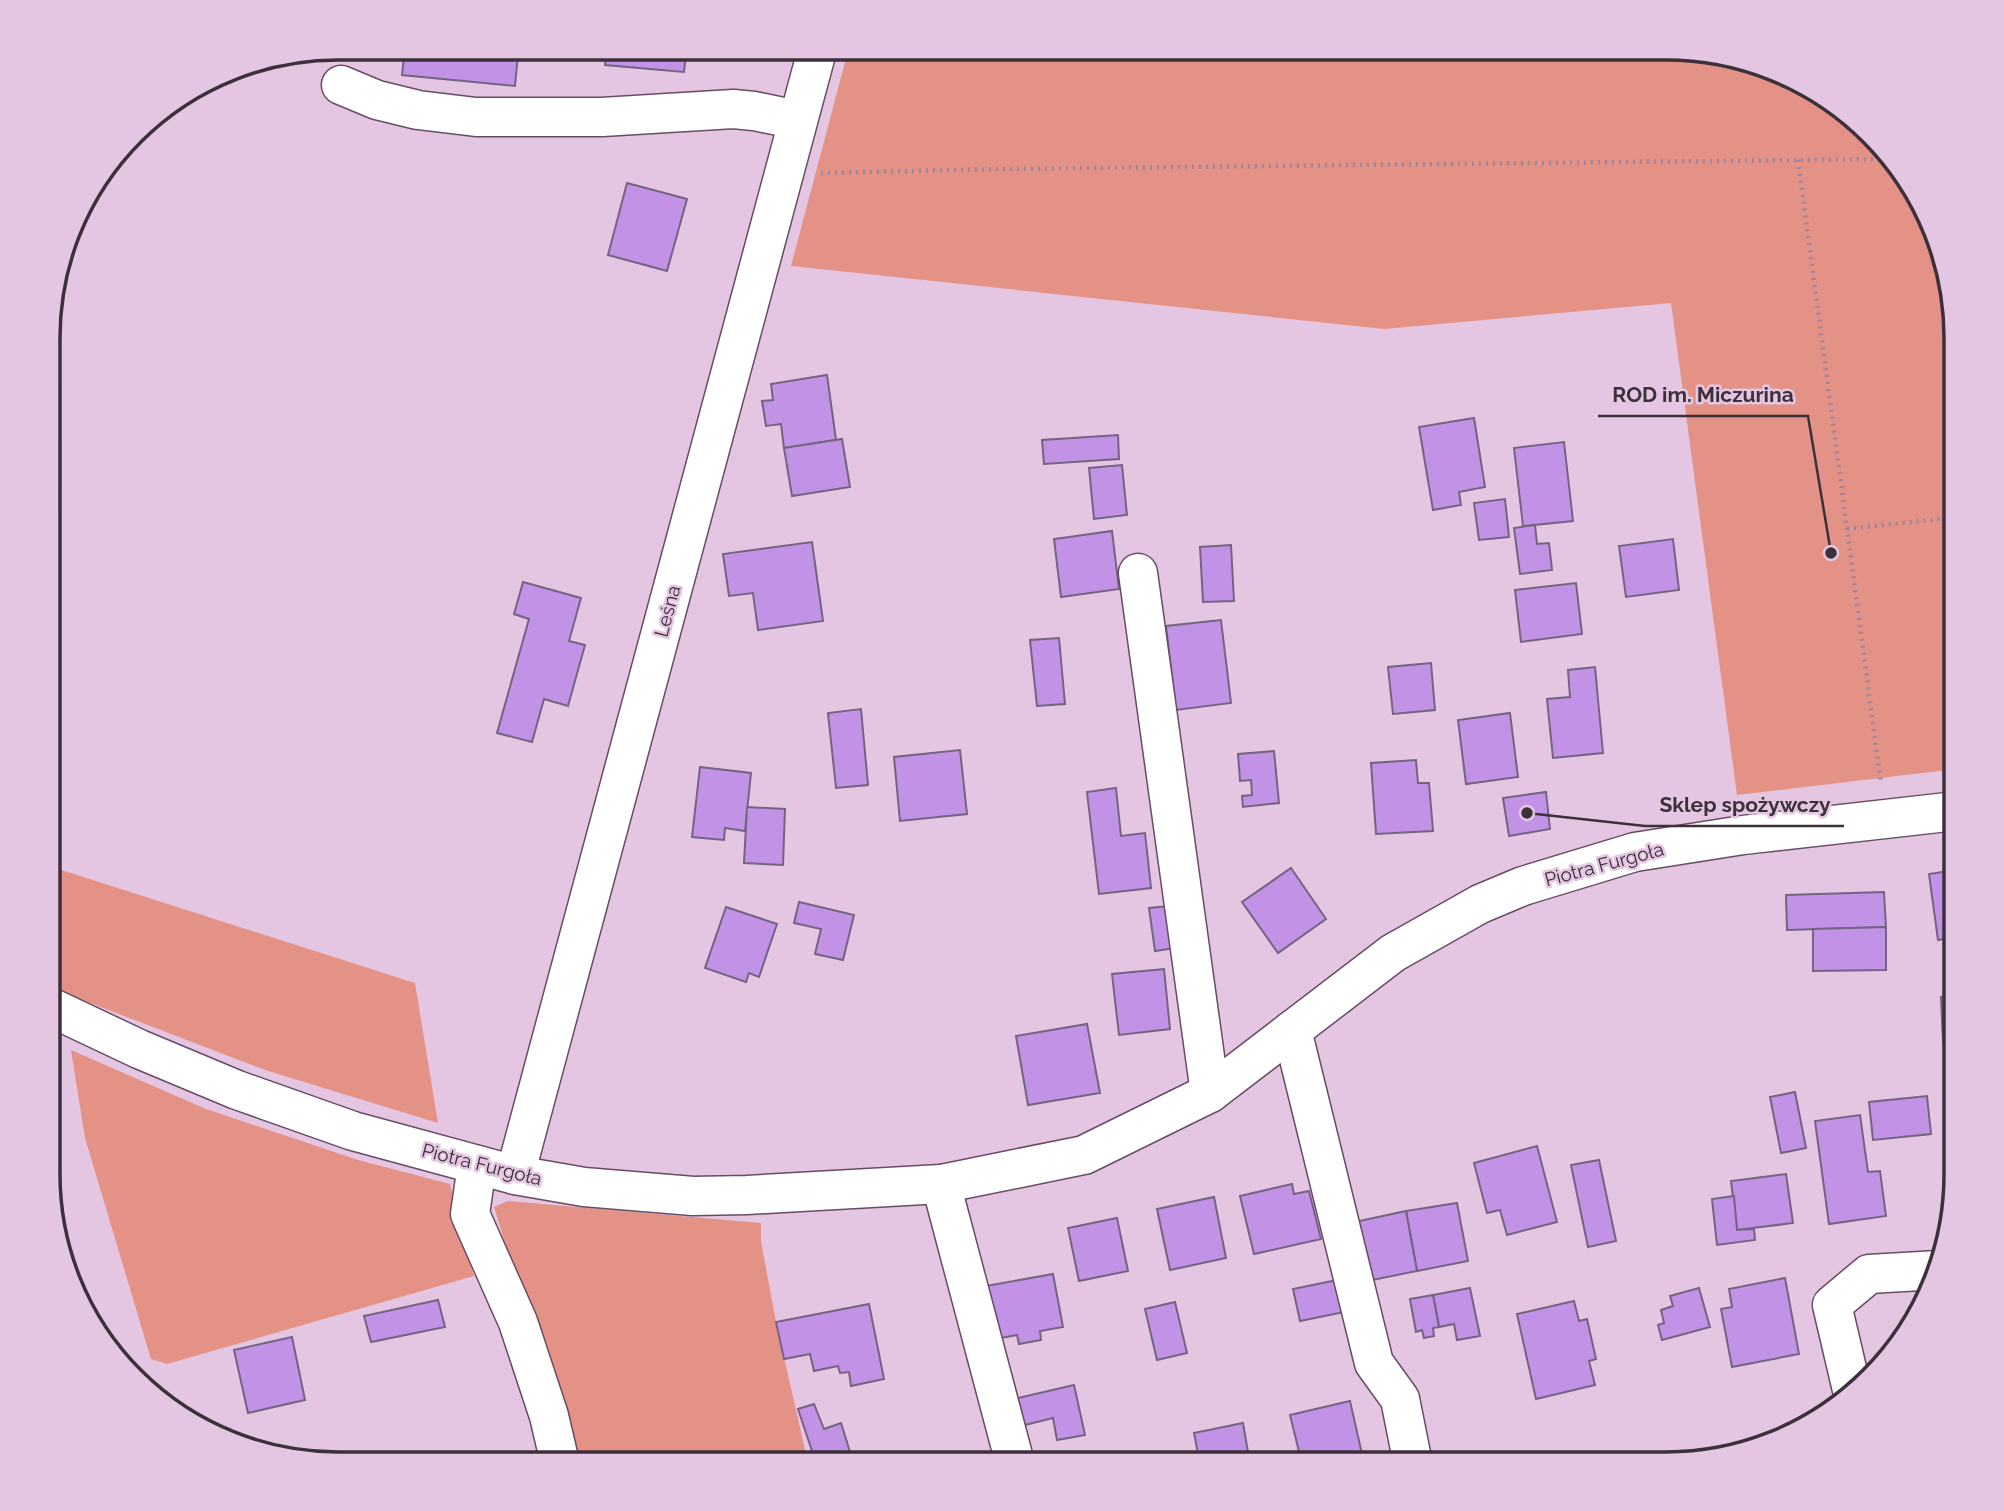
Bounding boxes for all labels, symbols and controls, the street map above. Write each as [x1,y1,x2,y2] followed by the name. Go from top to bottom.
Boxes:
[1598,374,1808,416] callout: ROD im. Miczurina
[1612,382,1794,407] text: ROD im. Miczurina
[650,583,684,639] street label: Leśna
[1645,784,1844,826] callout: Sklep spożywczy
[1659,792,1831,817] text: Sklep spożywczy
[1542,838,1666,890] street label: Piotra Furgoła
[420,1139,544,1189] street label: Piotra Furgoła

